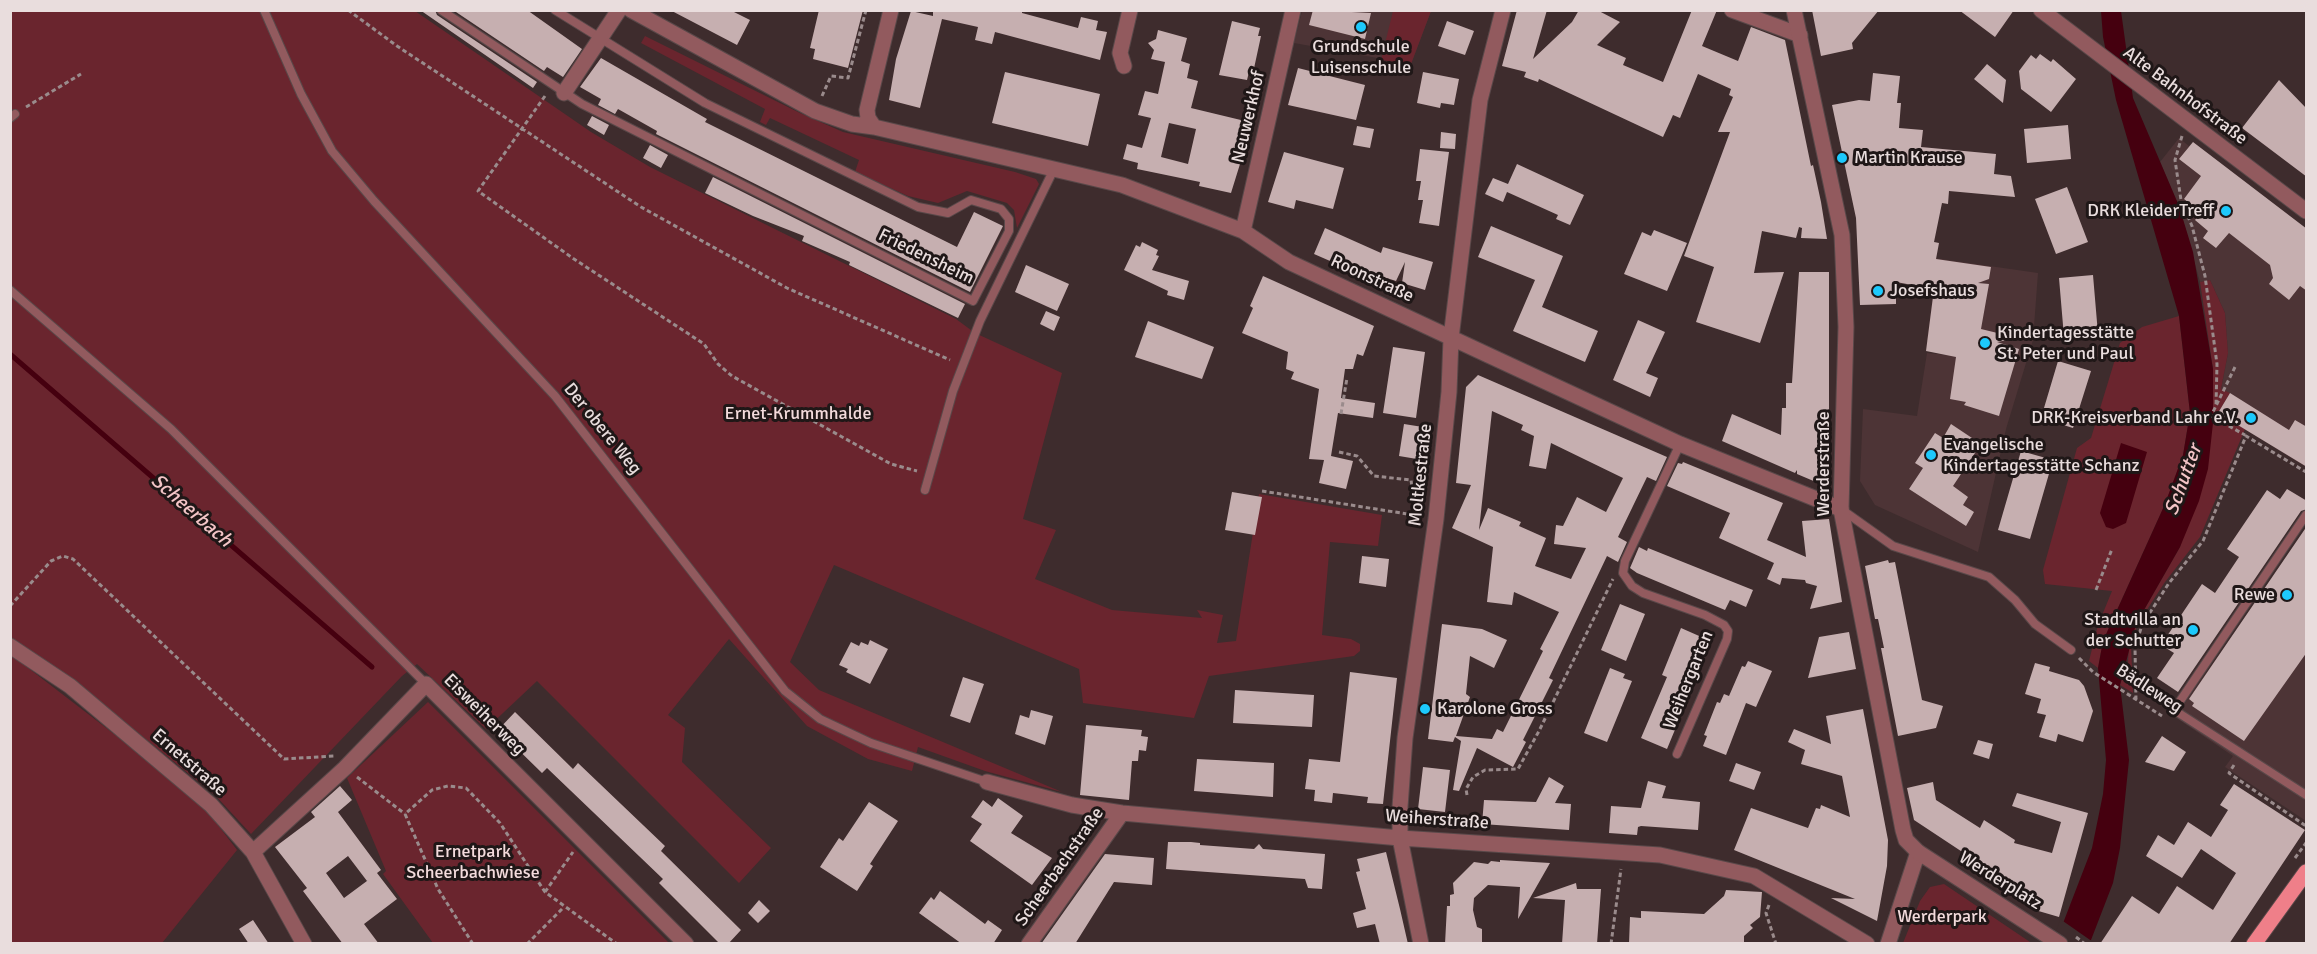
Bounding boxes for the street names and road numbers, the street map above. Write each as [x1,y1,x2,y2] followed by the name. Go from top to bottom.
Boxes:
[2119,42,2251,150] street label: Alte Bahnhofstraße
[1228,69,1270,165] street label: Neuwerkhof
[874,224,978,290] street label: Friedensheim
[1327,250,1417,308] street label: Roonstraße
[559,379,645,479] street label: Der obere Weg
[1813,411,1835,517] street label: Werderstraße
[1405,423,1437,527] street label: Moltkestraße
[1659,628,1719,732] street label: Weihergarten
[2112,660,2186,718] street label: Bädleweg
[439,670,529,760] street label: Eisweiherweg
[147,725,231,801] street label: Ernetstraße
[1011,804,1109,930] street label: Scheerbachstraße
[1384,806,1490,834] street label: Weiherstraße
[1955,847,2045,915] street label: Werderplatz

